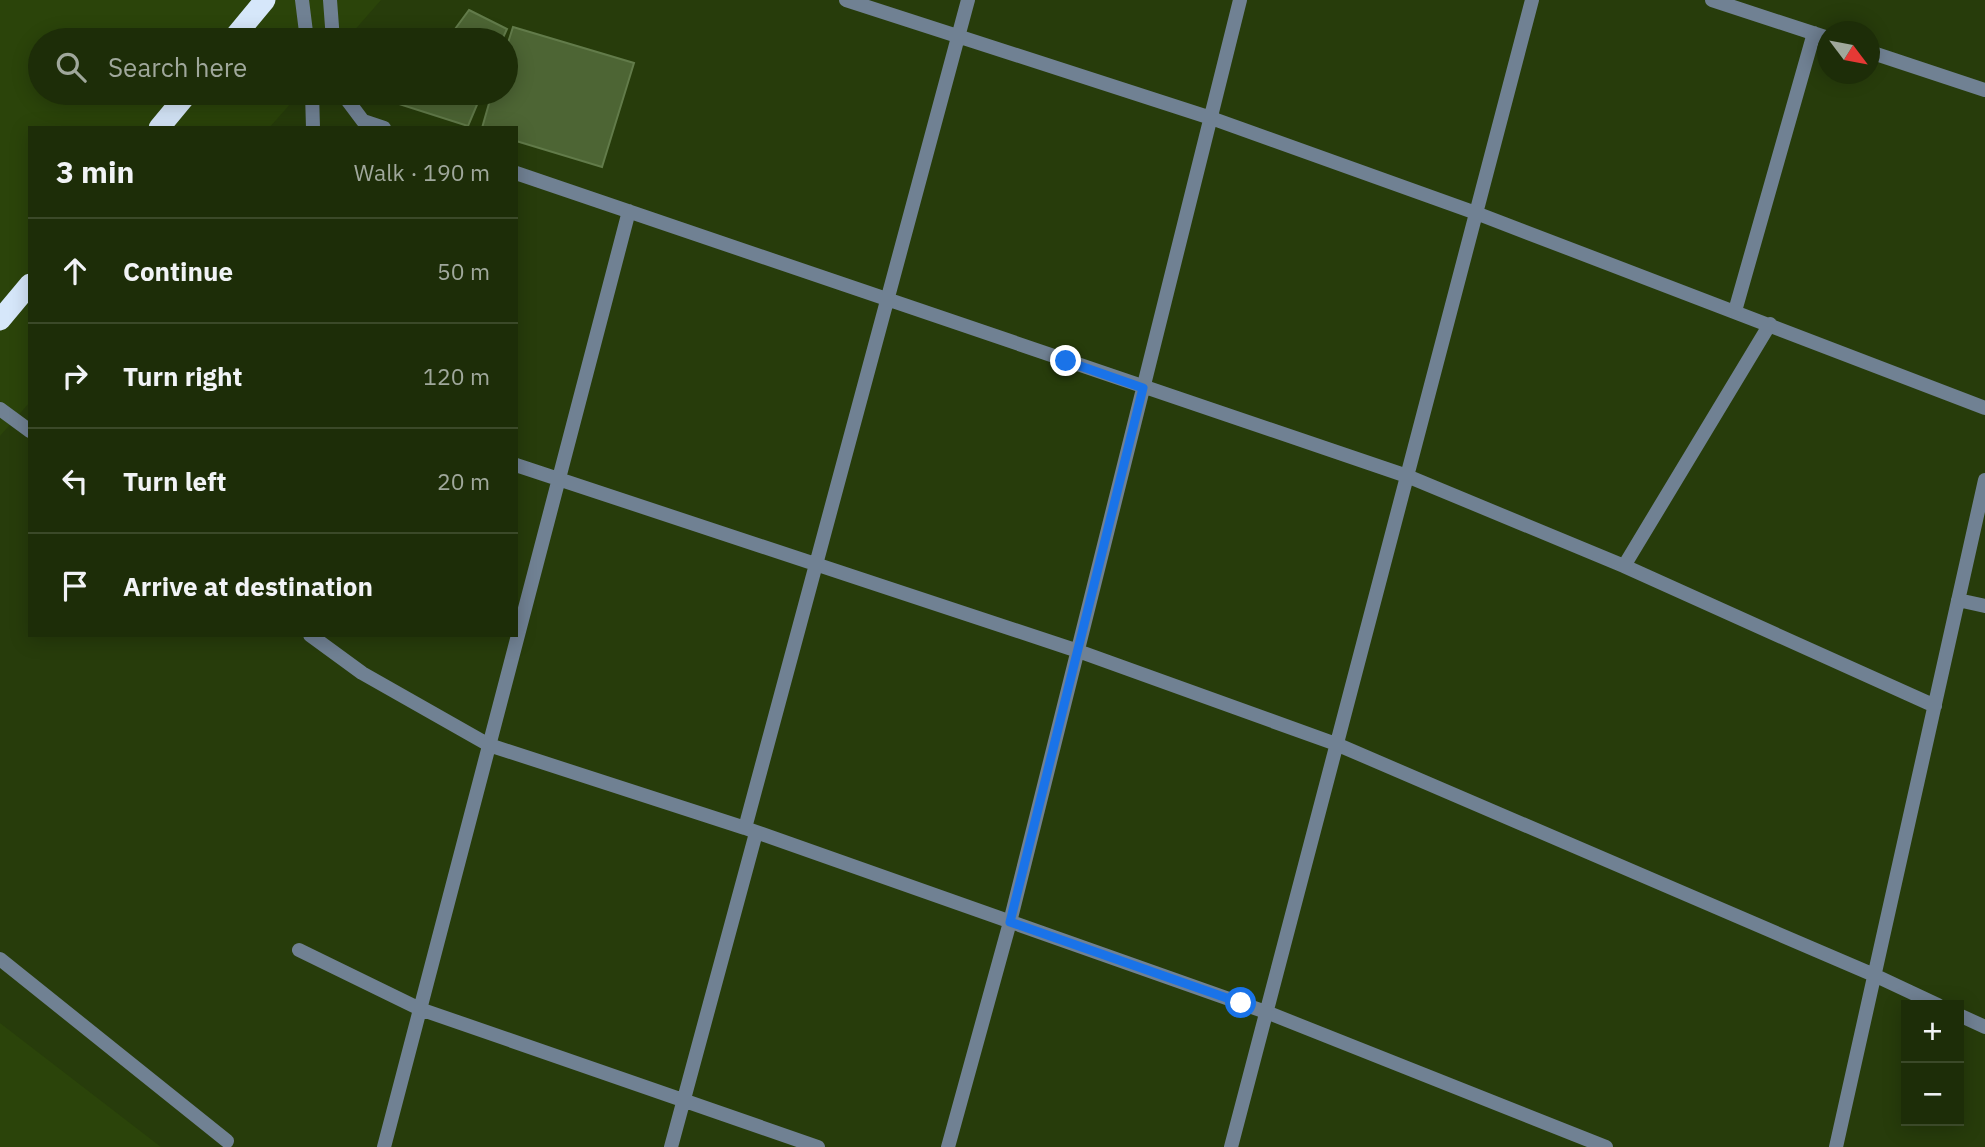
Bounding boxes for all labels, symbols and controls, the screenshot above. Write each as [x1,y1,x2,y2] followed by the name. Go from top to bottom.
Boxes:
[1817,21,1880,84] north arrow
[28,28,518,105] search box
[52,48,90,86] icon: search
[108,50,247,84] text: Search here
[56,152,134,191] text: 3 min
[354,157,490,187] text: Walk · 190 m
[56,252,94,290] icon: ahead
[123,254,233,288] text: Continue
[437,256,490,286] text: 50 m
[1050,345,1081,376] route end
[56,357,94,395] icon: right
[123,359,242,393] text: Turn right
[423,361,490,391] text: 120 m
[56,462,94,500] icon: left
[123,464,226,498] text: Turn left
[437,466,490,496] text: 20 m
[56,567,94,605] icon: arrive
[123,569,373,603] text: Arrive at destination
[1225,987,1256,1018] route start
[1901,1000,1964,1126] map controls
[1901,1000,1964,1063] button: +
[1901,1063,1964,1126] button: −

